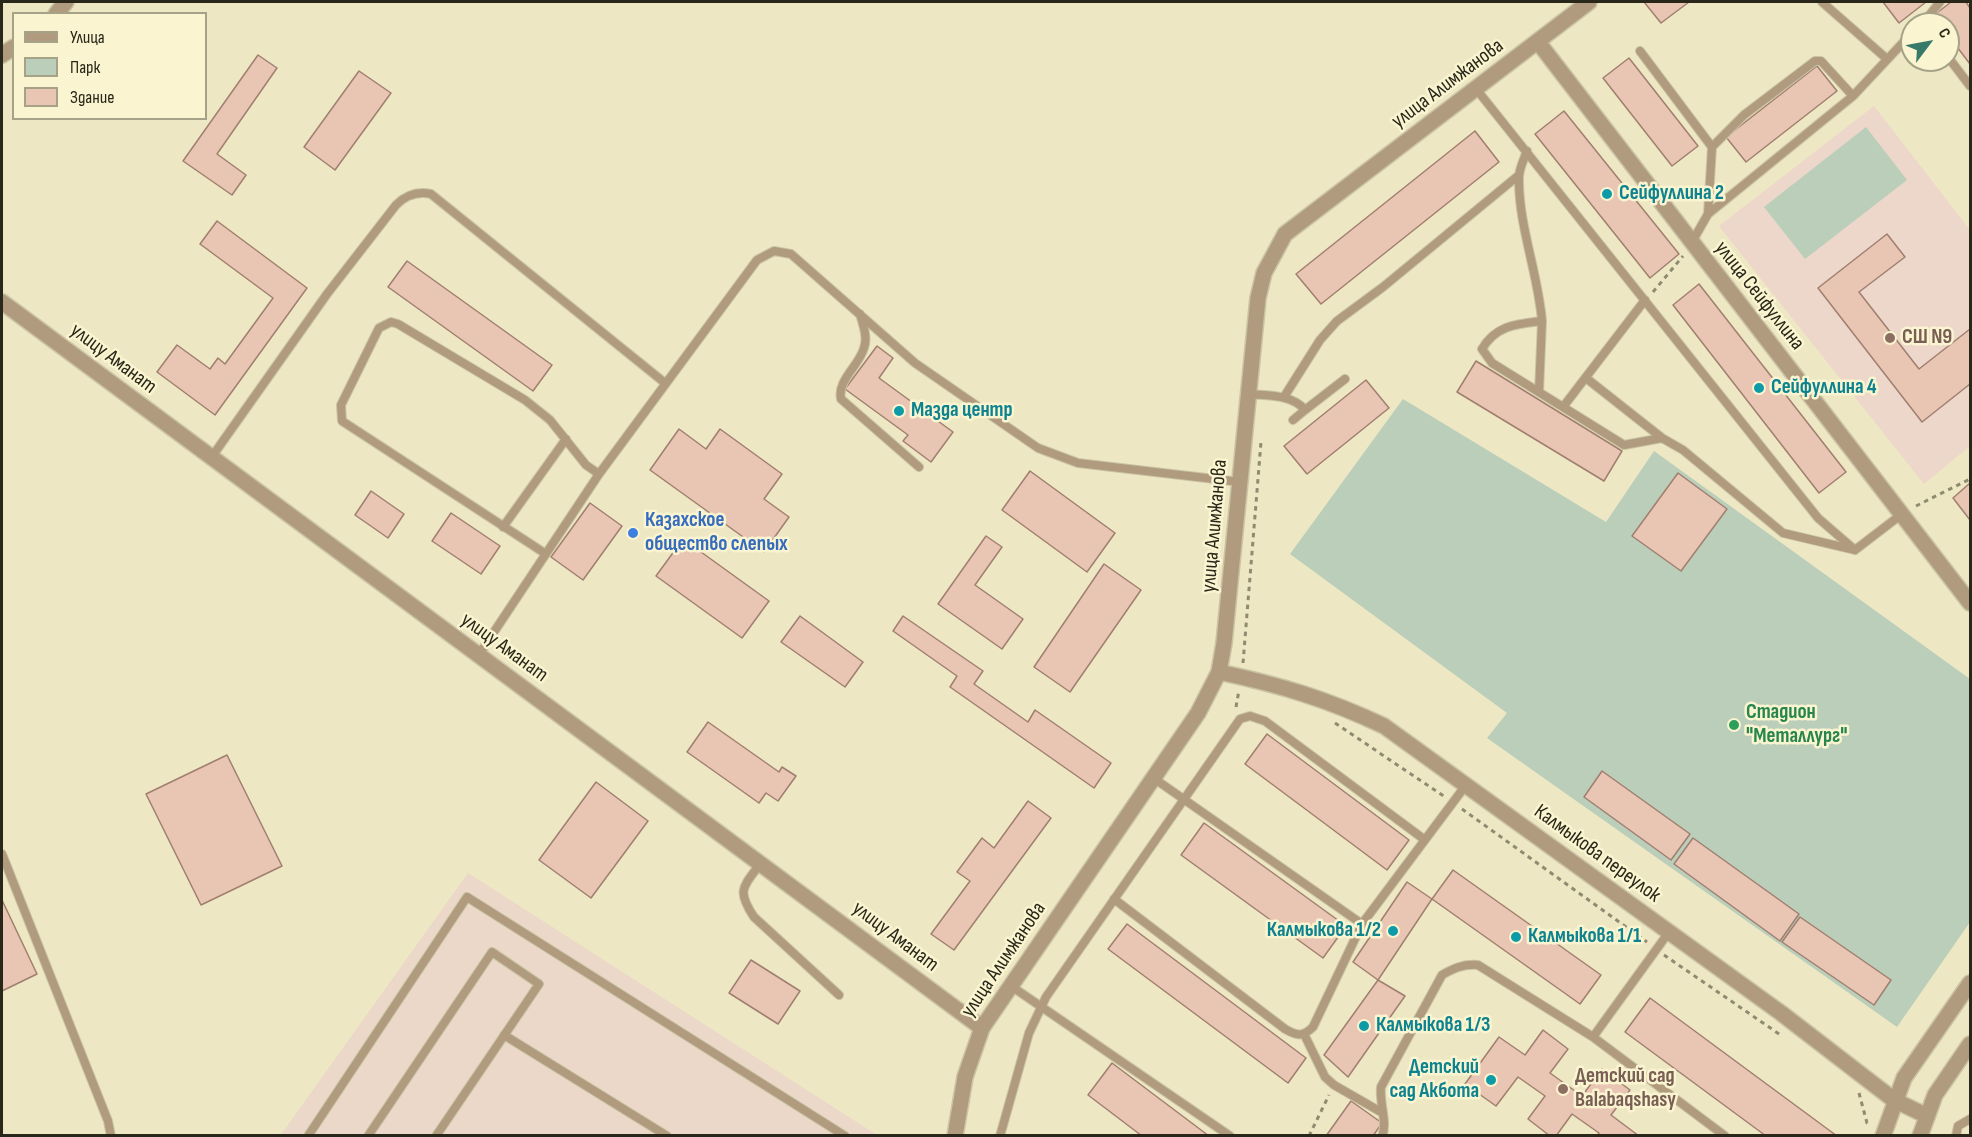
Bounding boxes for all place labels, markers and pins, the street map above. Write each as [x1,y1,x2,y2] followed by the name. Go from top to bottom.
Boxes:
[1619,181,1724,207] place label: Сейфуллина 2
[1600,187,1614,201] marker: Сейфуллина 2
[1902,325,1952,351] place label: СШ N9
[1883,331,1897,345] marker: СШ N9
[1771,375,1877,401] place label: Сейфуллина 4
[1752,381,1766,395] marker: Сейфуллина 4
[911,398,1013,424] place label: Мазда центр
[892,404,906,418] marker: Мазда центр
[645,508,788,558] place label: Казахское общество слепых
[626,526,640,540] marker: Казахское общество слепых
[1746,700,1847,750] place label: Стадион "Металлург"
[1727,718,1741,732] marker: Стадион "Металлург"
[1267,918,1381,944] place label: Калмыкова 1/2
[1386,924,1400,938] marker: Калмыкова 1/2
[1528,924,1641,950] place label: Калмыкова 1/1
[1509,930,1523,944] marker: Калмыкова 1/1
[1376,1013,1490,1039] place label: Калмыкова 1/3
[1357,1019,1371,1033] marker: Калмыкова 1/3
[1390,1055,1479,1105] place label: Детский сад Акбота
[1575,1064,1676,1114] place label: Детский сад Balabaqshasy
[1484,1073,1498,1087] marker: Детский сад Акбота
[1556,1082,1570,1096] marker: Детский сад Balabaqshasy

